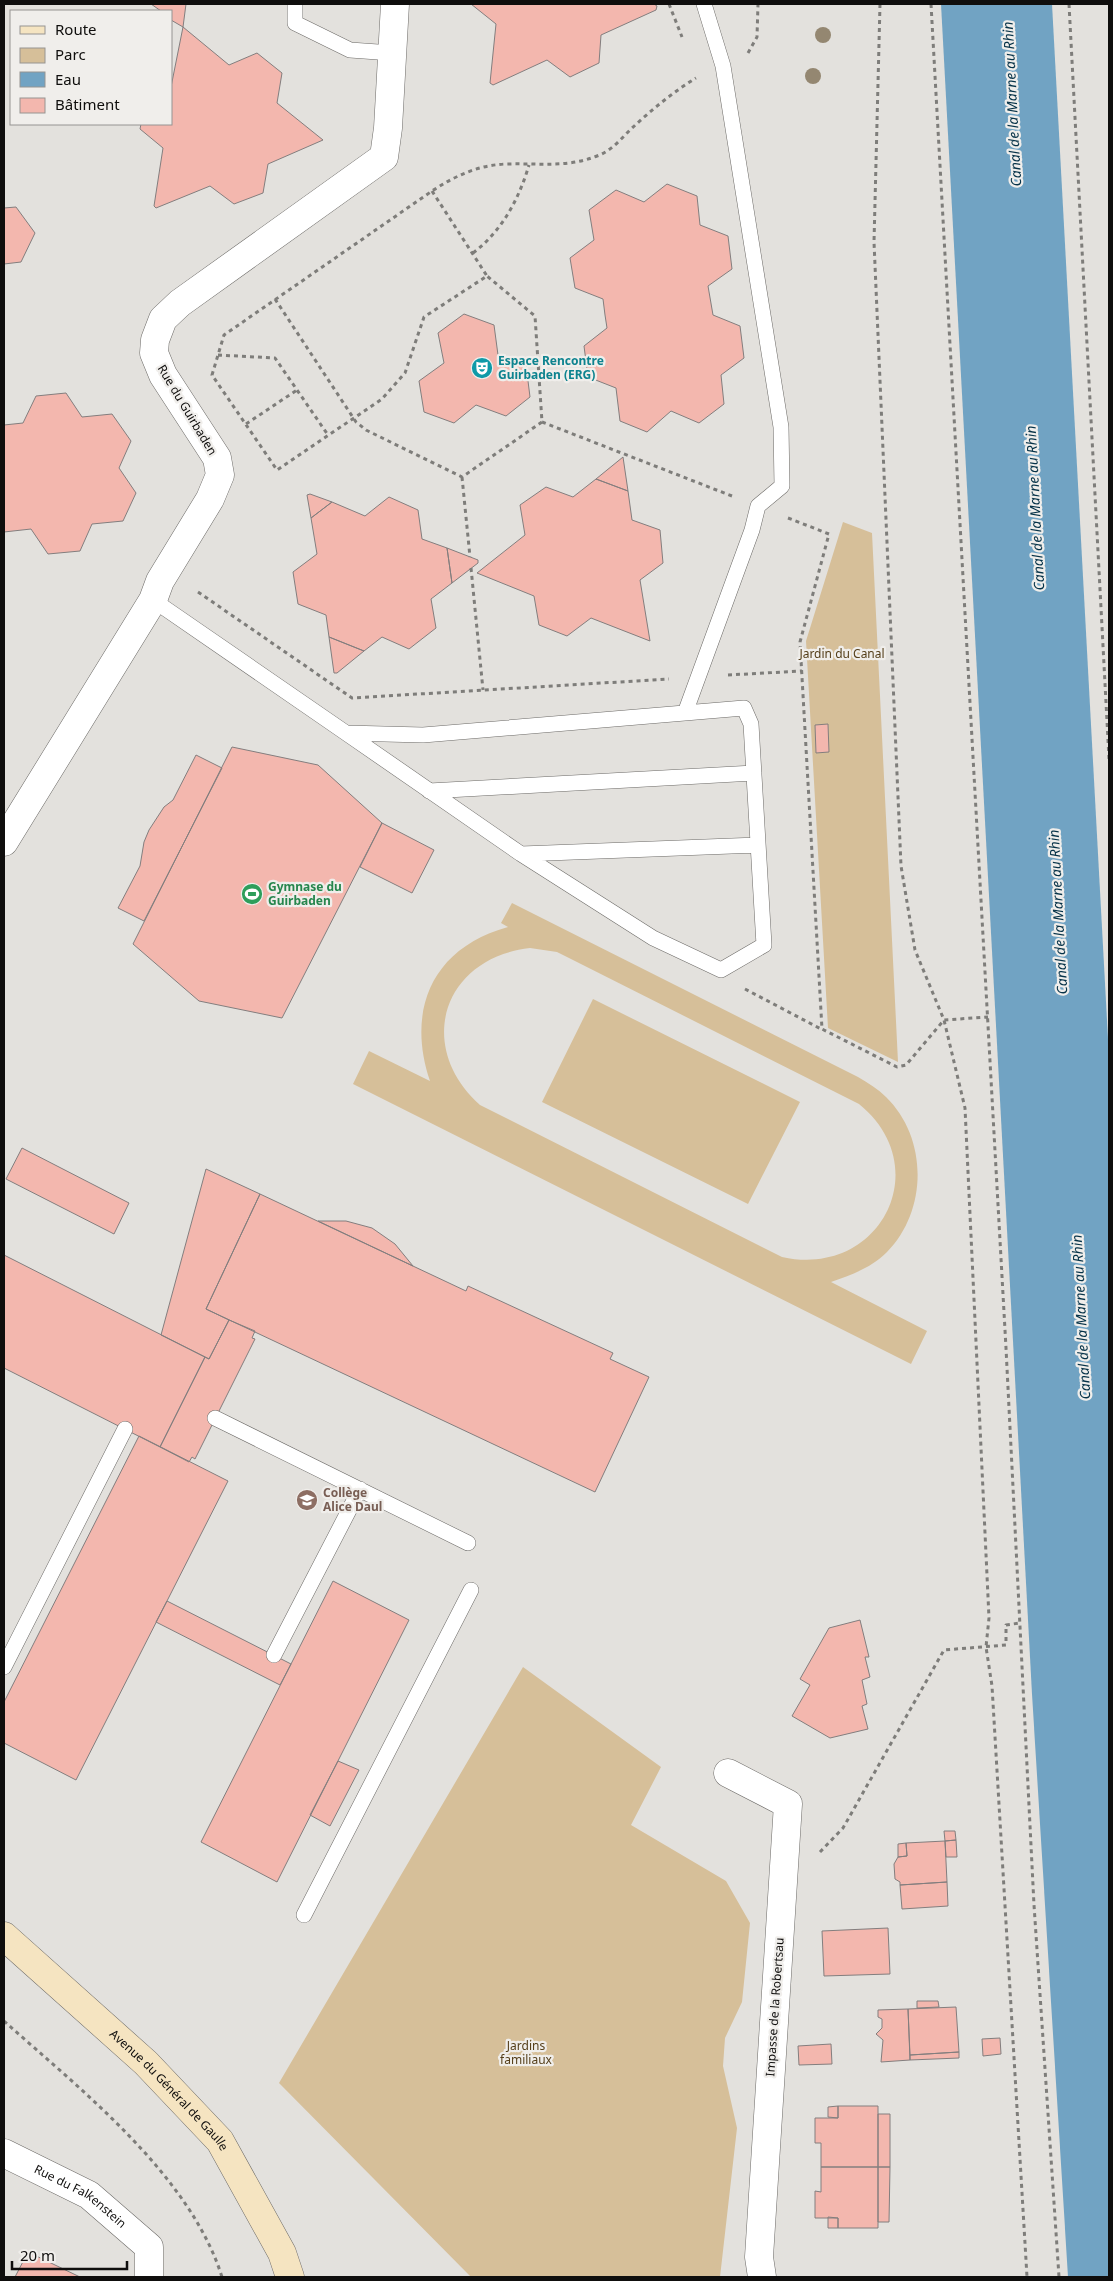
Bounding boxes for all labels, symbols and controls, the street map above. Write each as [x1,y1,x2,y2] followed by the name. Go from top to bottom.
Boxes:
[10,10,172,125] legend
[55,19,97,39] text: Route
[998,21,1025,187] water label: Canal de la Marne au Rhin
[55,44,86,64] text: Parc
[55,69,81,89] text: Eau
[55,94,120,114] text: Bâtiment
[498,352,604,383] place label: Espace Rencontre Guirbaden (ERG)
[470,356,494,380] theatre icon: Espace Rencontre Guirbaden (ERG)
[154,361,221,458] street label: Rue du Guirbaden
[1021,425,1048,591] water label: Canal de la Marne au Rhin
[798,645,885,662] park label: Jardin du Canal
[1044,829,1071,995] water label: Canal de la Marne au Rhin
[268,878,342,909] place label: Gymnase du Guirbaden
[240,882,264,906] sports icon: Gymnase du Guirbaden
[1067,1234,1094,1400] water label: Canal de la Marne au Rhin
[323,1484,382,1515] place label: Collège Alice Daul
[295,1488,319,1512] school or university icon: Collège Alice Daul
[761,1937,788,2077] street label: Impasse de la Robertsau
[106,2025,233,2154] street label: Avenue du Général de Gaulle
[500,2037,553,2068] park label: Jardins familiaux
[31,2160,130,2232] street label: Rue du Falkenstein
[12,2238,128,2270] scale bar
[20,2245,55,2265] text: 20 m

